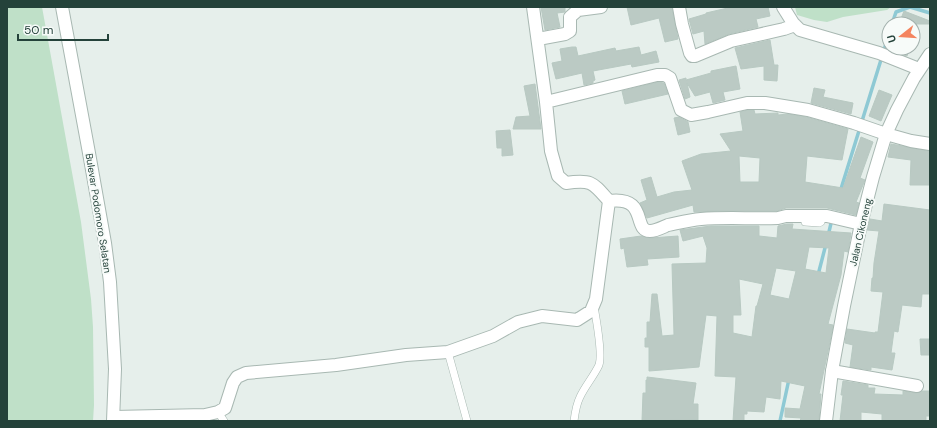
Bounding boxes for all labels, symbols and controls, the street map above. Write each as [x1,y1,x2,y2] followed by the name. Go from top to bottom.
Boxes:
[18,16,108,42] scale bar
[881,16,921,56] north arrow
[24,22,53,38] text: 50 m
[884,33,899,45] text: U
[83,152,114,274] street label: Bulevar Podomoro Selatan
[846,196,875,267] street label: Jalan Cikoneng

